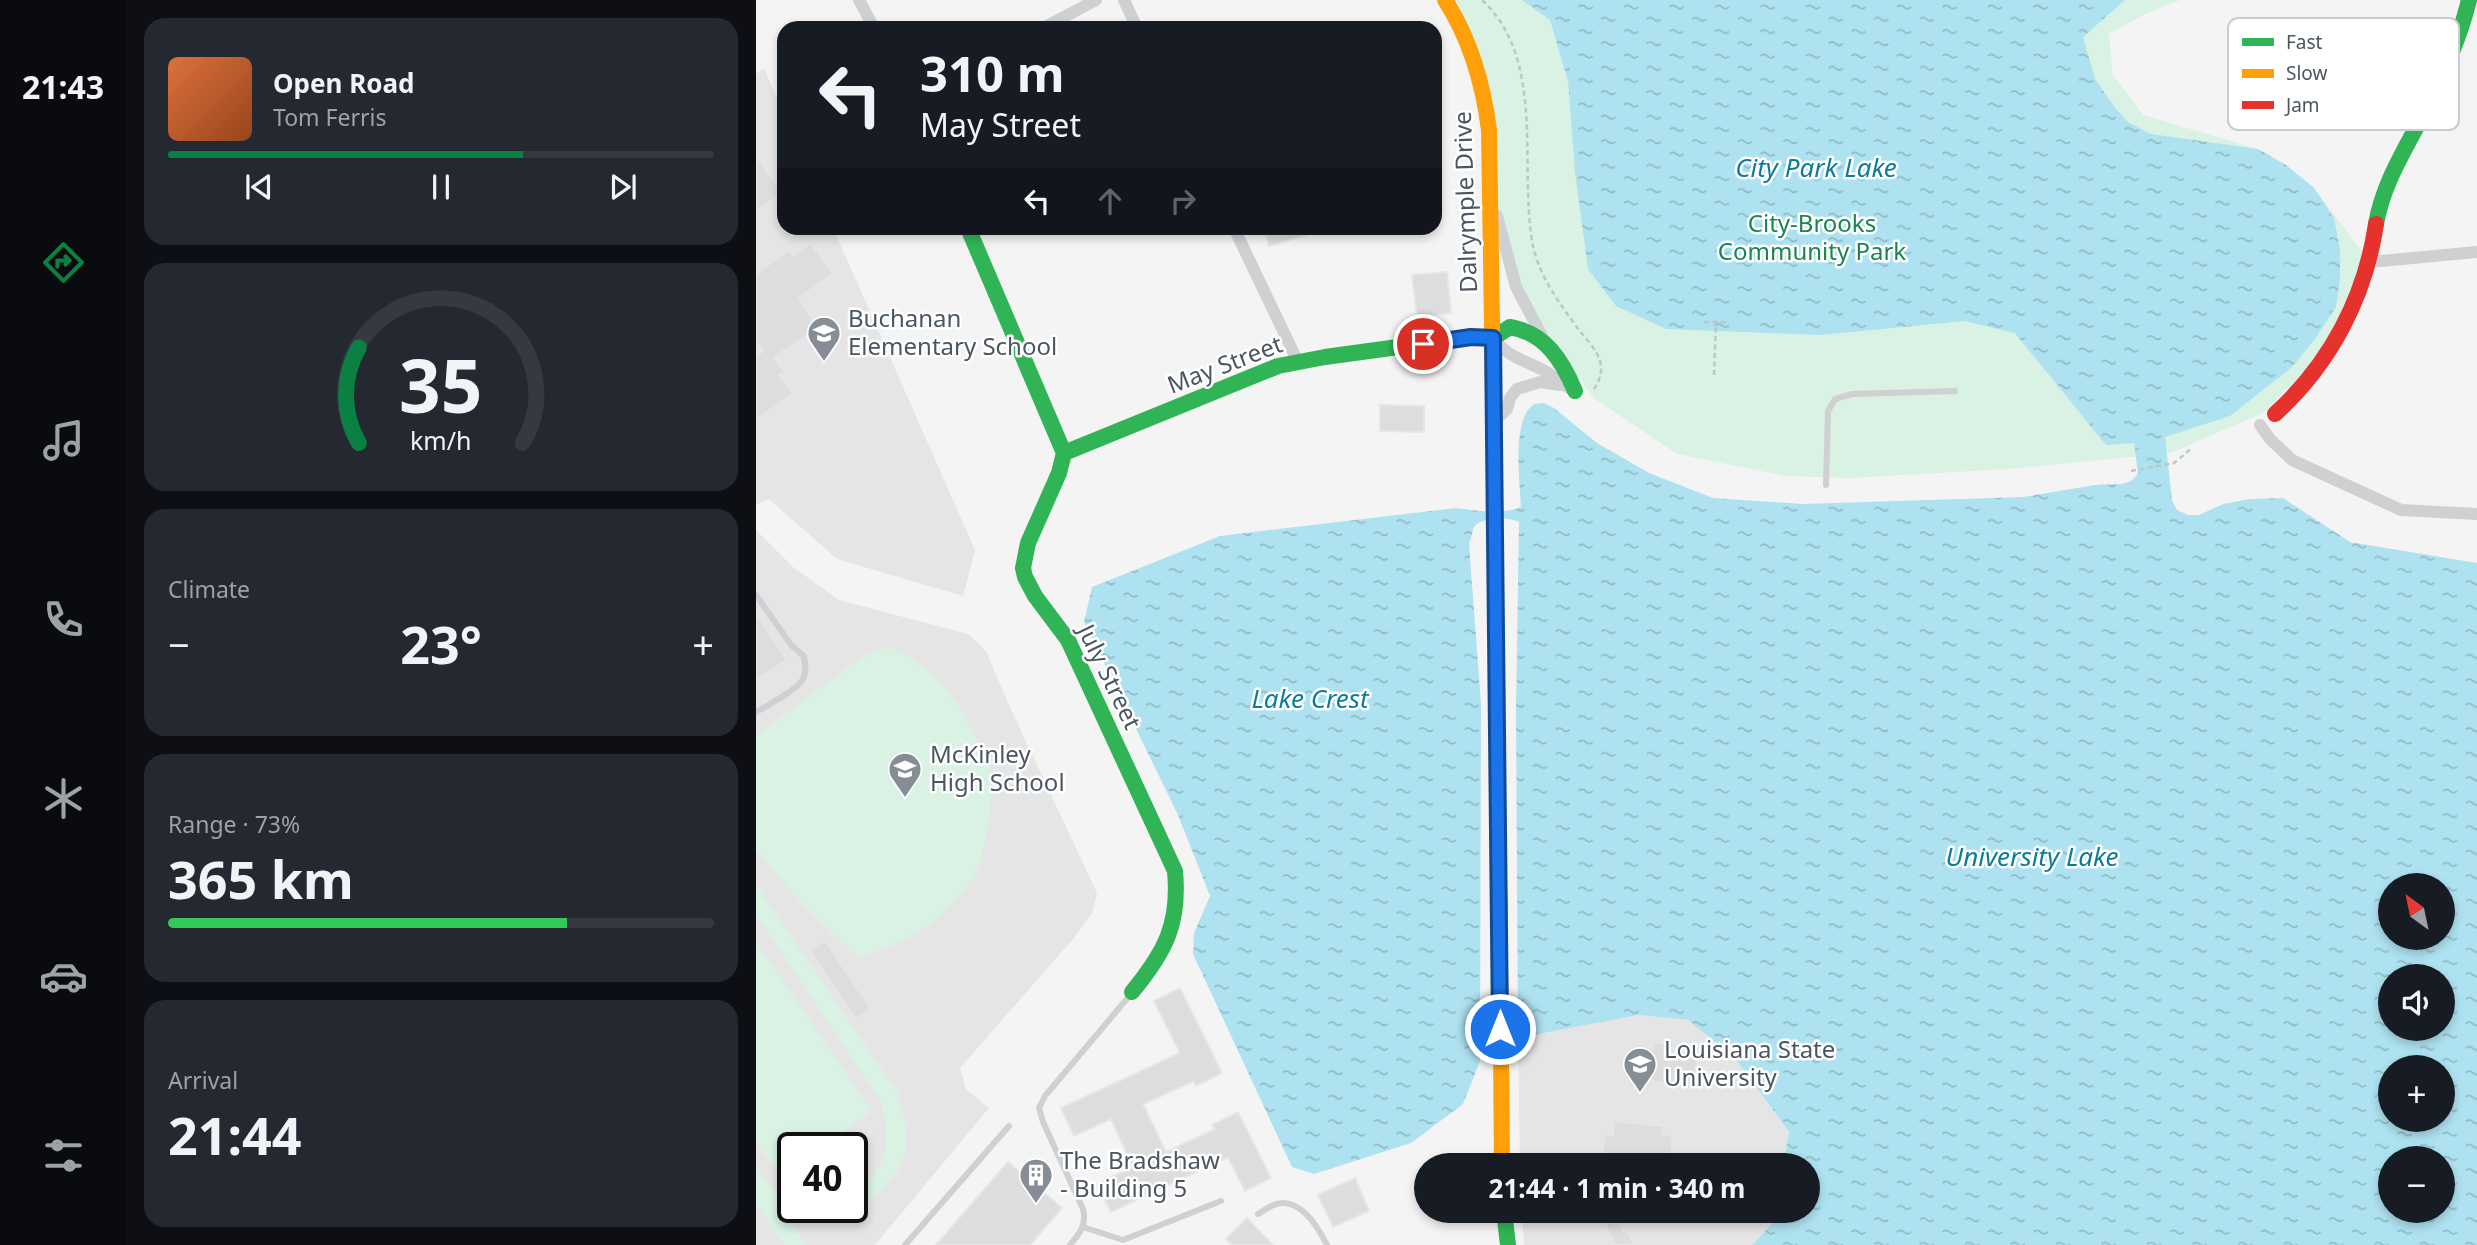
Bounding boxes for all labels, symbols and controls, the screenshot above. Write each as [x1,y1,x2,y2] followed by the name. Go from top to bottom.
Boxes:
[2228,18,2459,130] legend
[2286,29,2323,55] text: Fast
[920,40,1065,106] text: 310 m
[805,49,896,140] icon: left
[2286,60,2327,86] text: Slow
[22,65,104,108] text: 21:43
[273,65,415,101] text: Open Road
[2284,92,2320,118] text: Jam
[273,101,386,133] text: Tom Ferris
[920,103,1081,146] text: May Street
[1445,111,1484,294] street label: Dalrymple Drive
[1735,149,1897,185] water label: City Park Lake
[240,168,278,206] icon: previous
[422,168,460,206] icon: pause
[604,168,642,206] icon: next
[1018,182,1056,220] icon: left
[1091,182,1129,220] icon: ahead
[1164,182,1202,220] icon: right
[1718,206,1906,267] park label: City-Brooks Community Park
[39,238,88,287] icon: directions
[848,301,1057,362] place label: Buchanan Elementary School
[805,314,843,363] school or university icon: Buchanan Elementary School
[1393,314,1453,374] pin
[1404,325,1442,363] icon: arrive
[1162,326,1287,401] street label: May Street
[399,336,483,435] text: 35
[39,416,88,465] icon: music
[410,423,472,457] text: km/h
[168,573,250,605] text: Climate
[39,595,88,644] icon: phone
[400,608,482,679] text: 23°
[1070,616,1150,735] street label: July Street
[168,618,190,670] text: −
[692,618,714,670] text: +
[1251,680,1370,716] water label: Lake Crest
[930,737,1065,798] place label: McKinley High School
[886,750,924,799] school or university icon: McKinley High School
[39,774,88,823] icon: climate
[168,808,300,840] text: Range · 73%
[1946,838,2118,874] water label: University Lake
[168,843,354,914] text: 365 km
[2378,873,2455,950] north arrow
[2378,873,2455,1223] map controls
[39,952,88,1001] icon: car
[2378,964,2455,1041] button: sound
[1463,992,1537,1066] position arrow
[1664,1032,1835,1093] place label: Louisiana State University
[1621,1045,1659,1094] school or university icon: Louisiana State University
[2378,1055,2455,1132] button: +
[168,1064,238,1096] text: Arrival
[168,1099,302,1170] text: 21:44
[39,1131,88,1180] icon: filters
[777,1132,868,1223] speed limit sign: 40
[1060,1143,1220,1204] place label: The Bradshaw - Building 5
[2378,1146,2455,1223] button: −
[1017,1156,1055,1205] building icon: The Bradshaw - Building 5
[1489,1170,1745,1206] text: 21:44 · 1 min · 340 m

